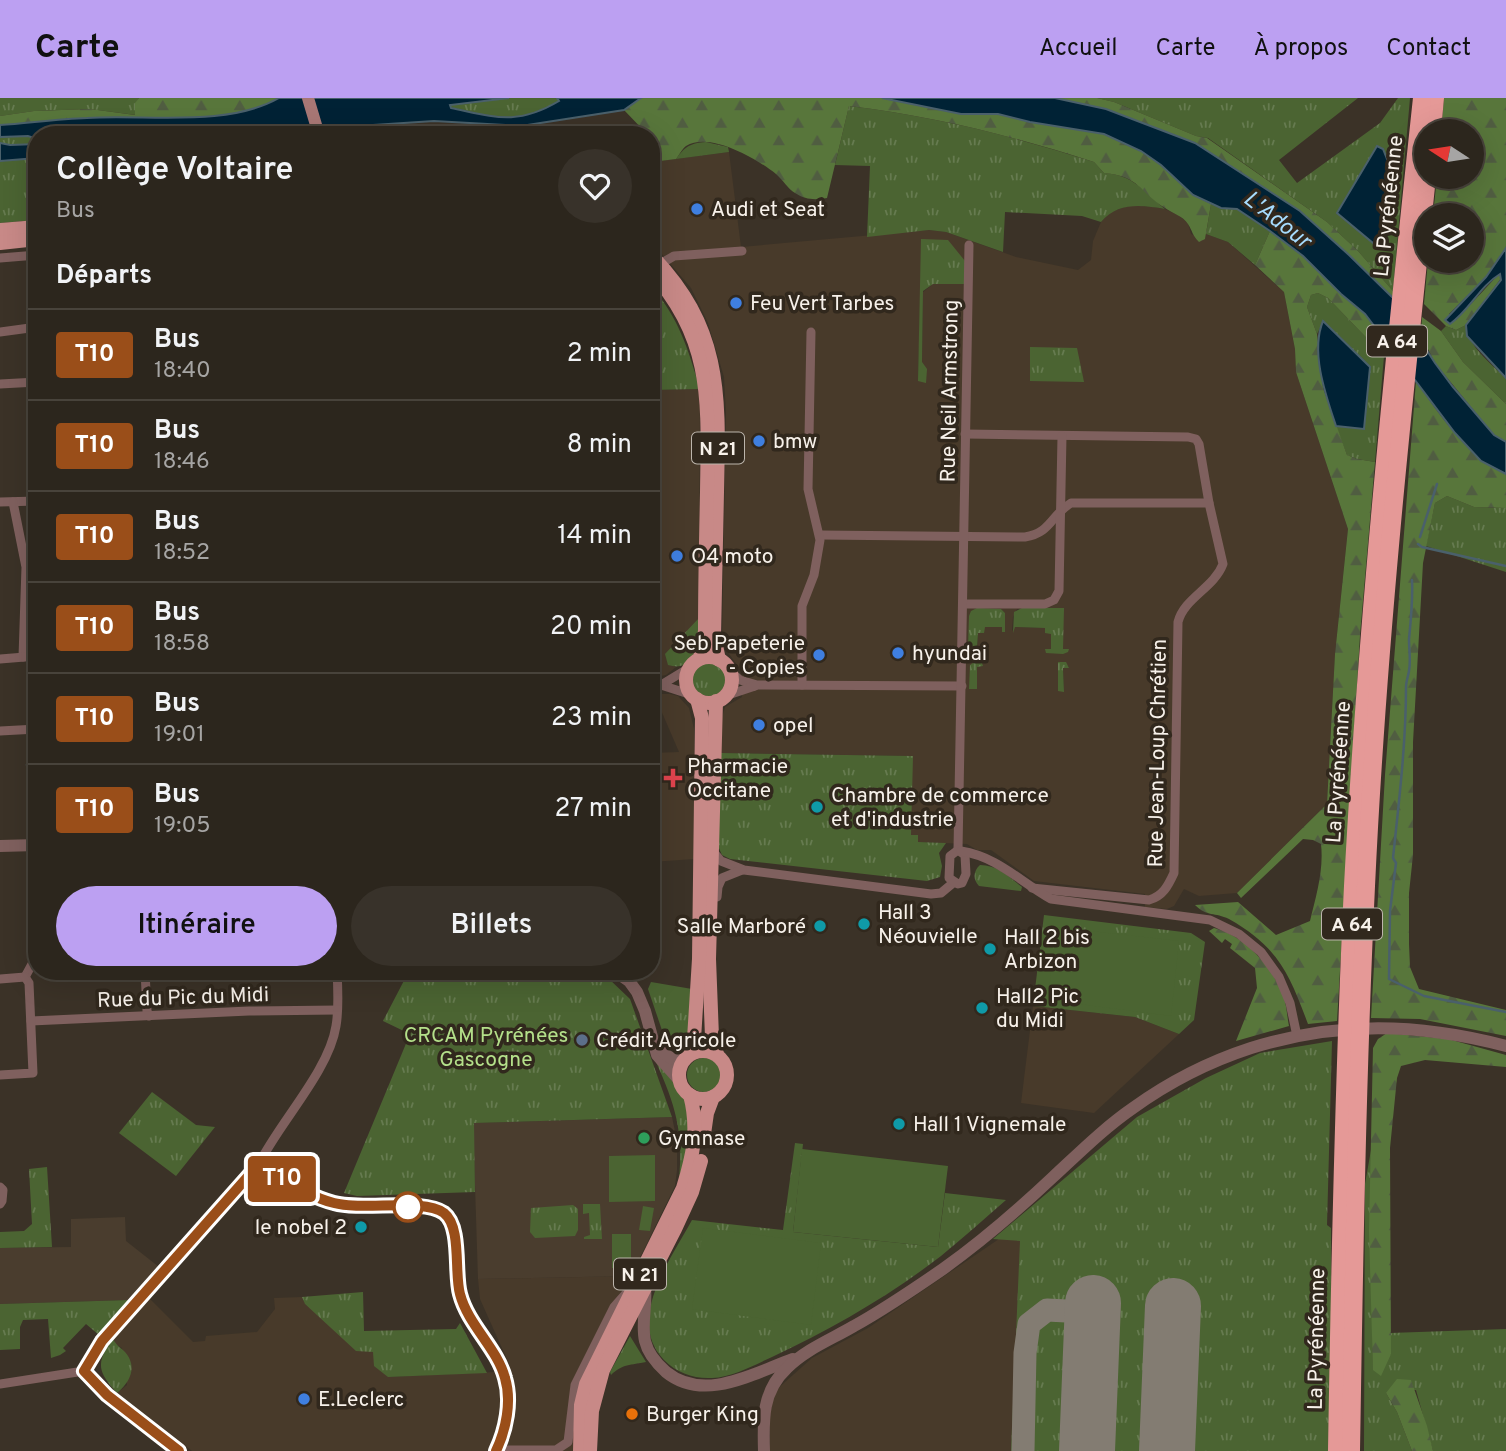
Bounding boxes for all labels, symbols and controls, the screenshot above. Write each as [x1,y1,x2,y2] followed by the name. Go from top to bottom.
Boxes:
[35,28,120,70] text: Carte
[1039,34,1118,64] text: Accueil
[1156,34,1215,64] text: Carte
[1253,34,1348,64] text: À propos
[1386,34,1471,64] text: Contact
[1414,119,1484,189] north arrow
[1414,119,1484,273] map controls
[1369,134,1410,278] street label: La Pyrénéenne
[558,149,632,223] button: heart
[56,150,293,192] text: Collège Voltaire
[1237,186,1318,258] water label: L'Adour
[56,197,95,226] text: Bus
[711,197,825,224] place label: Audi et Seat
[689,201,705,217] marker: Audi et Seat
[1414,203,1484,273] button: layers
[56,260,152,293] text: Départs
[750,291,894,318] place label: Feu Vert Tarbes
[728,295,744,311] marker: Feu Vert Tarbes
[935,299,966,483] street label: Rue Neil Armstrong
[154,324,200,357] text: Bus
[1367,326,1427,356] road number: A 64
[567,338,632,371] text: 2 min
[74,340,115,370] text: T10
[154,357,211,386] text: 18:40
[154,415,200,448] text: Bus
[567,429,632,462] text: 8 min
[773,429,817,456] place label: bmw
[74,431,115,461] text: T10
[692,432,744,464] road number: N 21
[751,433,767,449] marker: bmw
[154,448,210,477] text: 18:46
[154,506,200,539] text: Bus
[557,520,632,553] text: 14 min
[74,522,115,552] text: T10
[154,539,210,568] text: 18:52
[691,544,773,571] place label: O4 moto
[669,548,685,564] marker: O4 moto
[154,597,200,630] text: Bus
[550,611,632,644] text: 20 min
[74,613,115,643] text: T10
[154,630,210,659] text: 18:58
[673,631,805,682] place label: Seb Papeterie - Copies
[1143,639,1174,868] street label: Rue Jean-Loup Chrétien
[912,641,987,668] place label: hyundai
[890,645,906,661] marker: hyundai
[811,647,827,663] marker: Seb Papeterie - Copies
[154,688,200,721] text: Bus
[1321,700,1358,844] street label: La Pyrénéenne
[551,702,632,735] text: 23 min
[74,704,115,734] text: T10
[773,713,814,740] place label: opel
[751,717,767,733] marker: opel
[154,721,205,750] text: 19:01
[687,754,788,805] place label: Pharmacie Occitane
[665,770,681,786] marker: Pharmacie Occitane
[154,779,200,812] text: Bus
[831,783,1049,834] place label: Chambre de commerce et d'industrie
[554,793,632,826] text: 27 min
[74,795,115,825] text: T10
[809,799,825,815] marker: Chambre de commerce et d'industrie
[154,812,211,841] text: 19:05
[56,886,337,966] button: Itinéraire
[351,886,632,966] button: Billets
[878,900,978,951] place label: Hall 3 Néouvielle
[1322,908,1382,940] road number: A 64
[677,914,806,941] place label: Salle Marboré
[856,916,872,932] marker: Hall 3 Néouvielle
[812,918,828,934] marker: Salle Marboré
[1004,925,1090,976] place label: Hall 2 bis Arbizon
[982,941,998,957] marker: Hall 2 bis Arbizon
[97,982,270,1015] street label: Rue du Pic du Midi
[996,984,1079,1035] place label: Hall2 Pic du Midi
[974,1000,990,1016] marker: Hall2 Pic du Midi
[404,1023,568,1074] park label: CRCAM Pyrénées Gascogne
[596,1028,736,1055] place label: Crédit Agricole
[574,1032,590,1048] marker: Crédit Agricole
[913,1112,1066,1139] place label: Hall 1 Vignemale
[891,1116,907,1132] marker: Hall 1 Vignemale
[658,1126,745,1153] place label: Gymnase
[636,1130,652,1146] marker: Gymnase
[242,1156,322,1202] line badge: T10
[262,1164,302,1194] text: T10
[393,1192,423,1222] unlabelled marker
[255,1215,347,1242] place label: le nobel 2
[353,1219,369,1235] marker: le nobel 2
[614,1258,666,1290] road number: N 21
[1303,1268,1332,1410] street label: La Pyrénéenne
[318,1387,404,1414] place label: E.Leclerc
[296,1391,312,1407] marker: E.Leclerc
[646,1402,759,1429] place label: Burger King
[624,1406,640,1422] marker: Burger King

